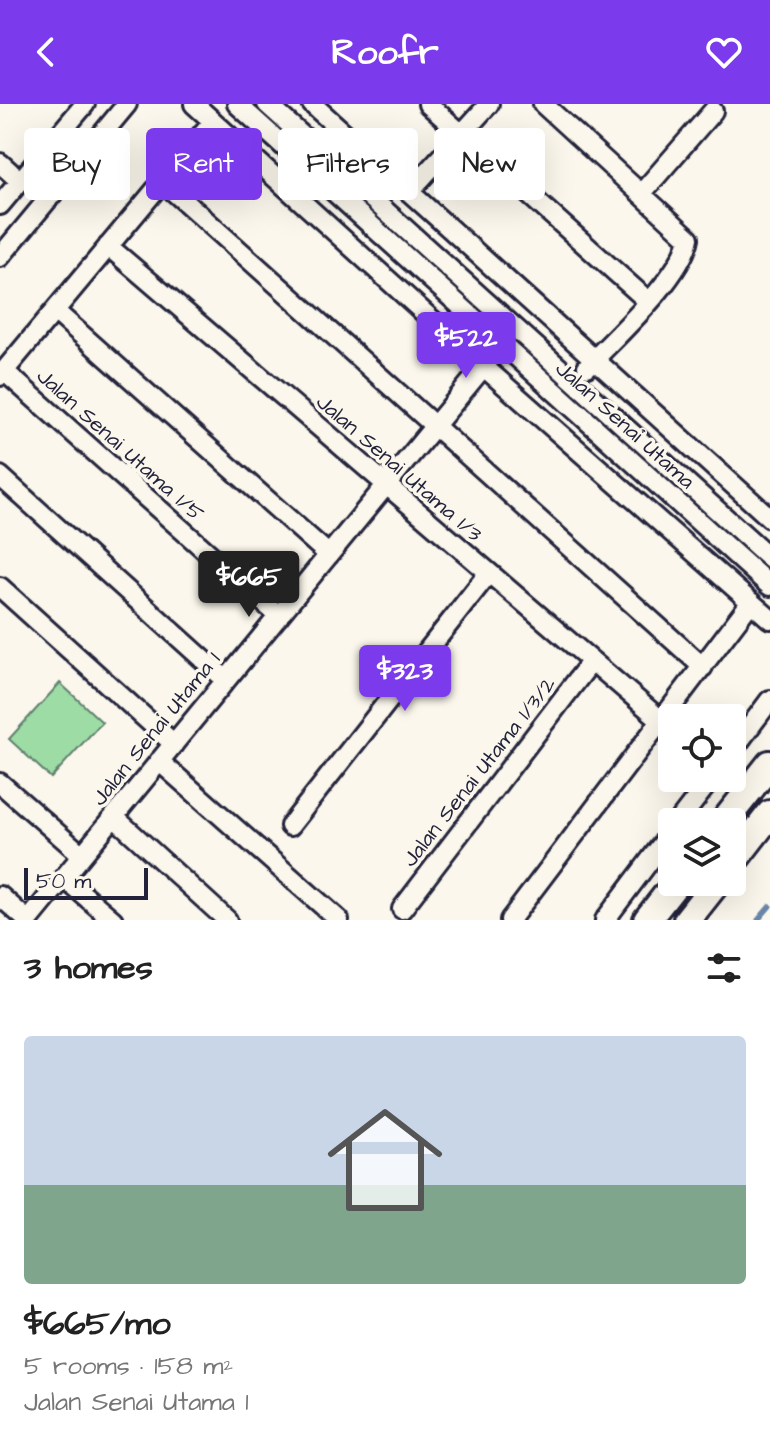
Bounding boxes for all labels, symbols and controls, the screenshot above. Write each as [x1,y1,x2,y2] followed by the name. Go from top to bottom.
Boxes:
[331,27,439,78] text: Roofr
[24,30,68,74] icon: back
[702,30,746,74] icon: heart
[24,128,130,200] chip: Buy
[146,128,262,200] chip: Rent
[278,128,418,200] chip: Filters
[434,128,545,200] chip: New
[419,312,513,380] pin: $522
[435,320,497,356] text: $522
[548,354,702,496] street label: Jalan Senai Utama
[29,361,211,529] street label: Jalan Senai Utama 1/5
[309,387,489,549] street label: Jalan Senai Utama 1/3
[202,551,296,619] pin: $665
[216,559,282,595] text: $665
[84,645,228,813] street label: Jalan Senai Utama 1
[358,645,452,713] pin: $323
[377,653,433,689] text: $323
[395,670,564,874] street label: Jalan Senai Utama 1/3/2
[658,704,746,896] map controls
[658,704,746,792] button: locate
[658,808,746,896] button: layers
[24,864,148,900] scale bar
[36,866,91,897] text: 50 m
[24,944,153,992] text: 3 homes
[702,946,746,990] icon: filters
[313,1088,457,1232] icon: home
[24,1300,171,1348] text: $665/mo
[24,1348,233,1384] text: 5 rooms · 158 m²
[24,1384,249,1420] text: Jalan Senai Utama 1

